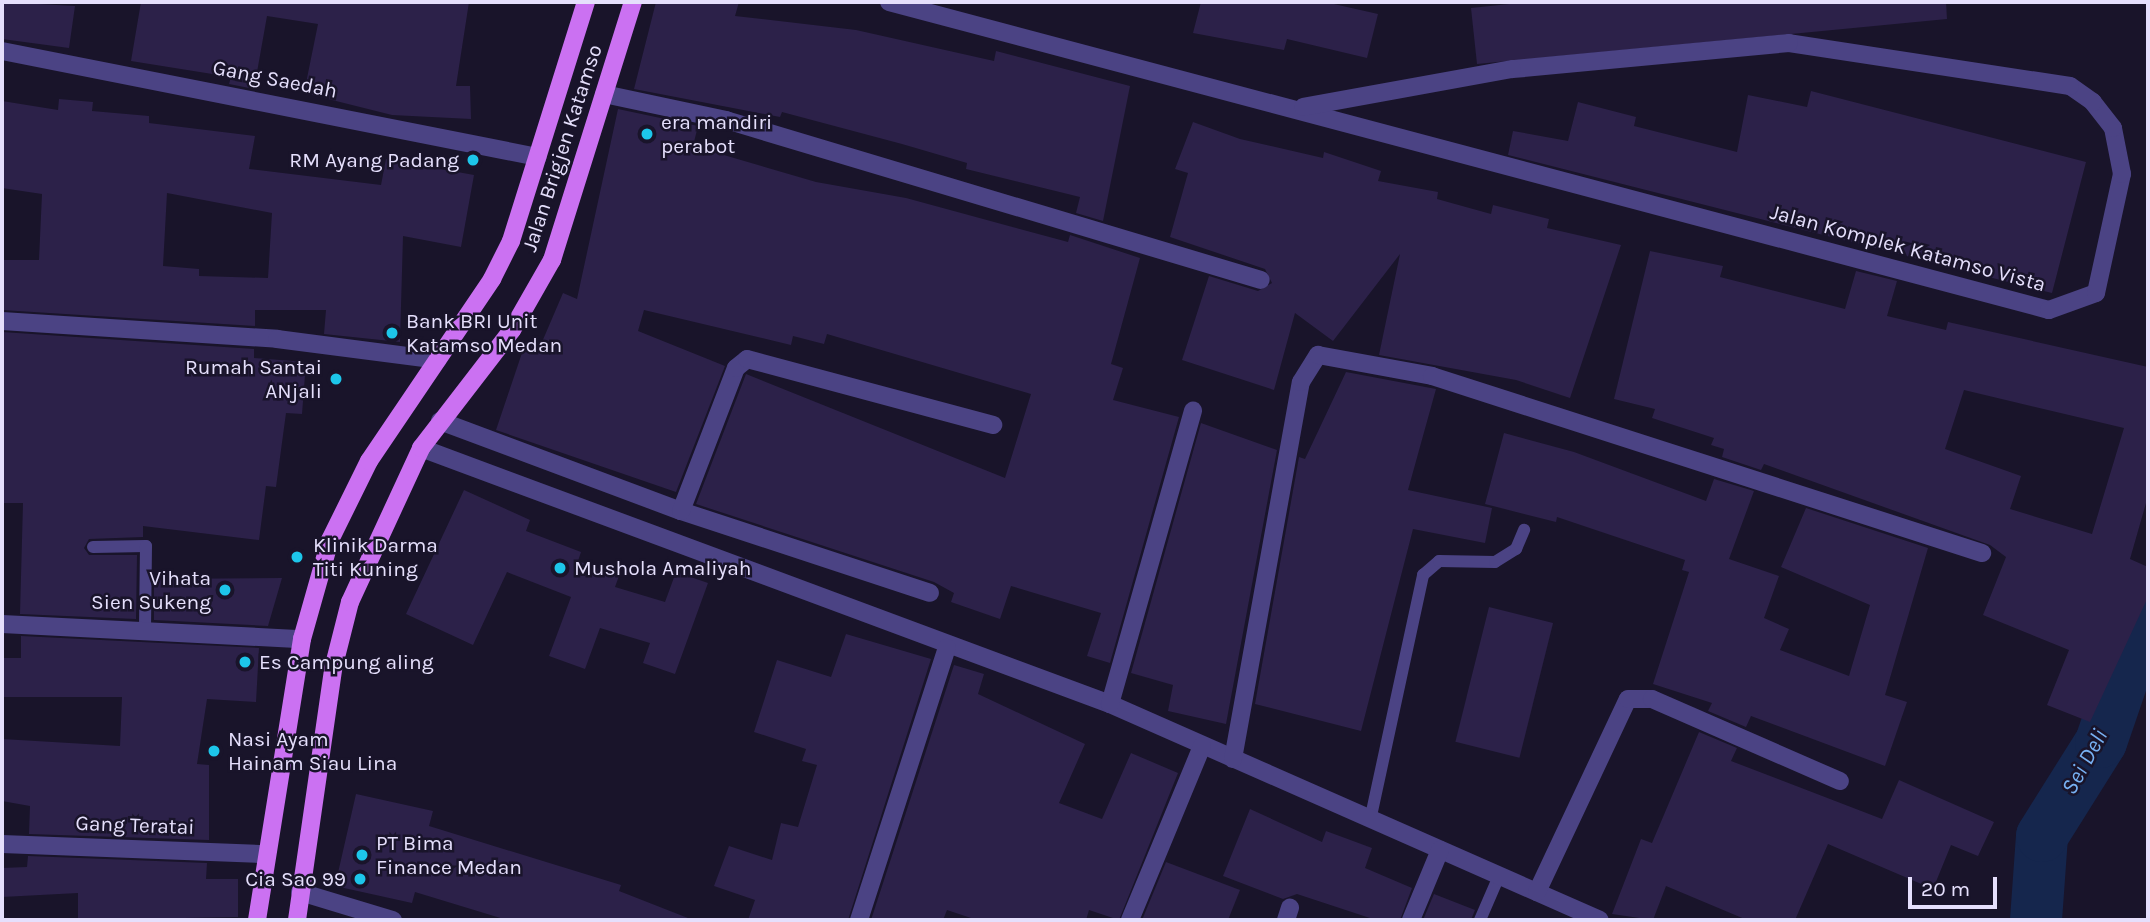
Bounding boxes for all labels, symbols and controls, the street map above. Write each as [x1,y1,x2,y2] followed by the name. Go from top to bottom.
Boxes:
[517,41,607,255] street label: Jalan Brigjen Katamso
[211,55,339,103] street label: Gang Saedah
[661,109,772,159] place label: era mandiri perabot
[639,126,655,142] marker: era mandiri perabot
[289,147,459,173] place label: RM Ayang Padang
[465,152,481,168] marker: RM Ayang Padang
[1767,199,2049,297] street label: Jalan Komplek Katamso Vista
[406,308,562,358] place label: Bank BRI Unit Katamso Medan
[384,325,400,341] marker: Bank BRI Unit Katamso Medan
[185,354,322,404] place label: Rumah Santai ANjali
[328,371,344,387] marker: Rumah Santai ANjali
[313,532,438,582] place label: Klinik Darma Titi Kuning
[287,547,307,567] marker: Klinik Darma Titi Kuning
[574,555,752,581] place label: Mushola Amaliyah
[552,560,568,576] marker: Mushola Amaliyah
[91,565,211,615] place label: Vihata Sien Sukeng
[217,582,233,598] marker: Vihata Sien Sukeng
[259,649,434,675] place label: Es Campung aling
[237,654,253,670] marker: Es Campung aling
[2056,724,2114,800] water label: Sei Deli
[228,726,397,776] place label: Nasi Ayam Hainam Siau Lina
[206,743,222,759] marker: Nasi Ayam Hainam Siau Lina
[75,810,195,840] street label: Gang Teratai
[376,830,522,880] place label: PT Bima Finance Medan
[354,847,370,863] marker: PT Bima Finance Medan
[1912,862,2001,906] scale bar
[245,866,346,892] place label: Cia Sao 99
[352,871,368,887] marker: Cia Sao 99
[1921,877,1970,901] text: 20 m

